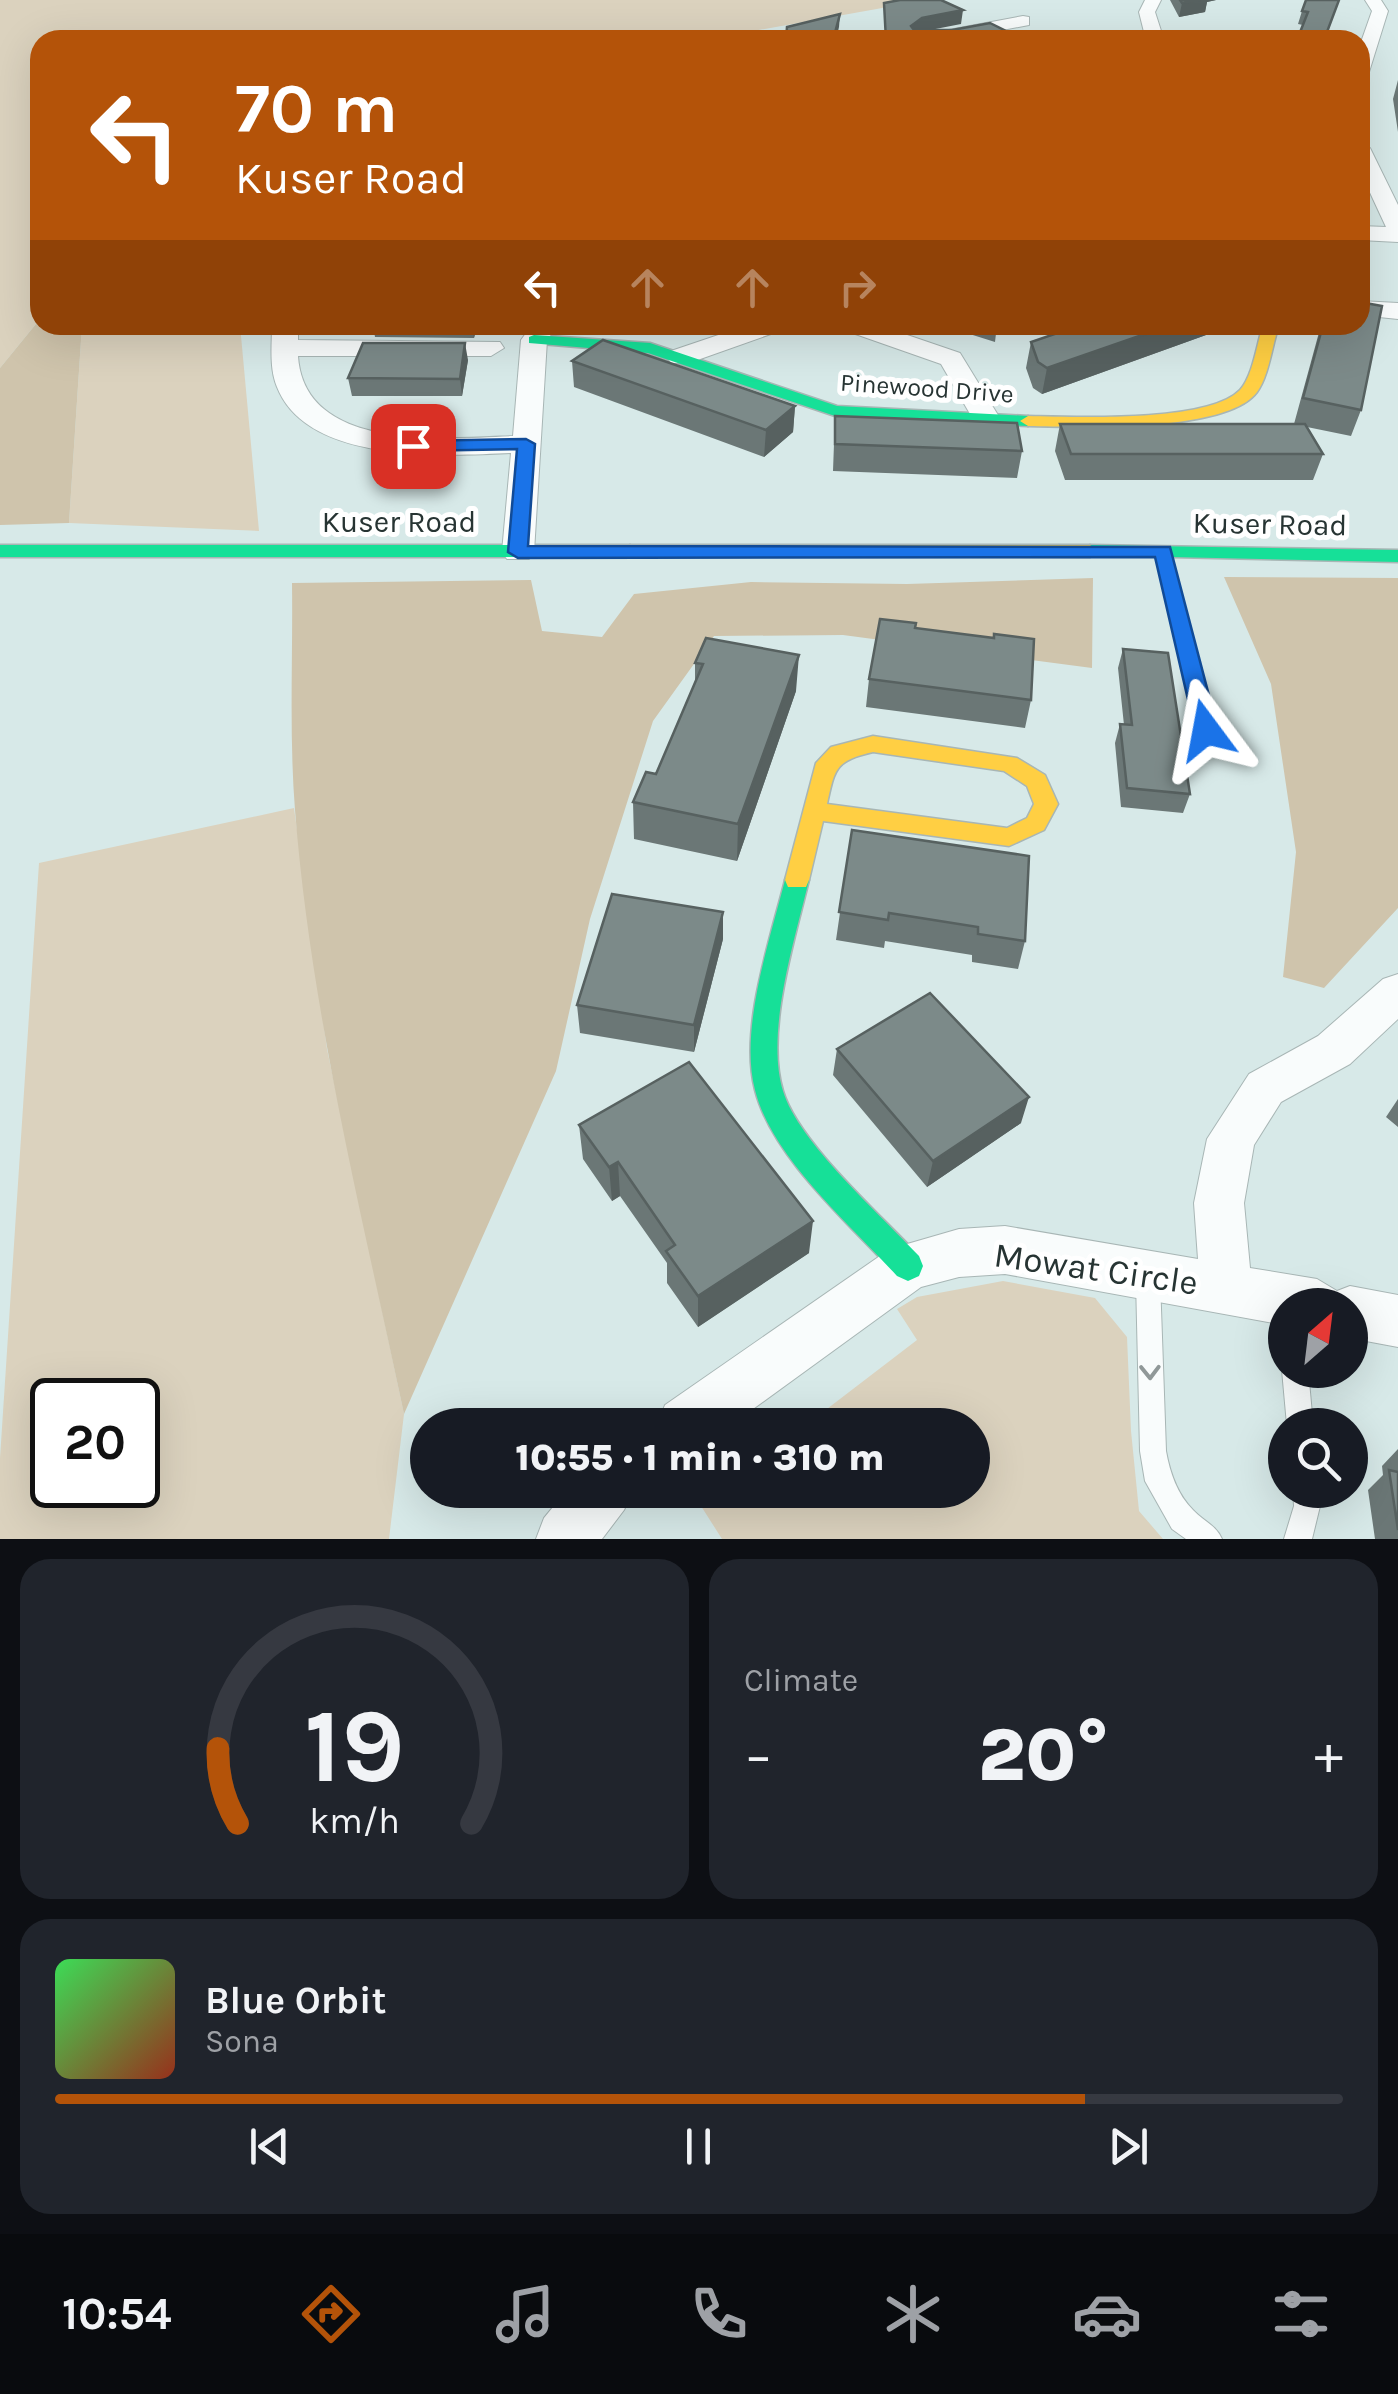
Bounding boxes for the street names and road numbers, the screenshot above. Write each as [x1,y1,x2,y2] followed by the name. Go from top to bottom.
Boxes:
[839,367,1015,409] street label: Pinewood Drive
[322,504,476,540] street label: Kuser Road
[1192,505,1348,543] street label: Kuser Road
[992,1234,1200,1304] street label: Mowat Circle

